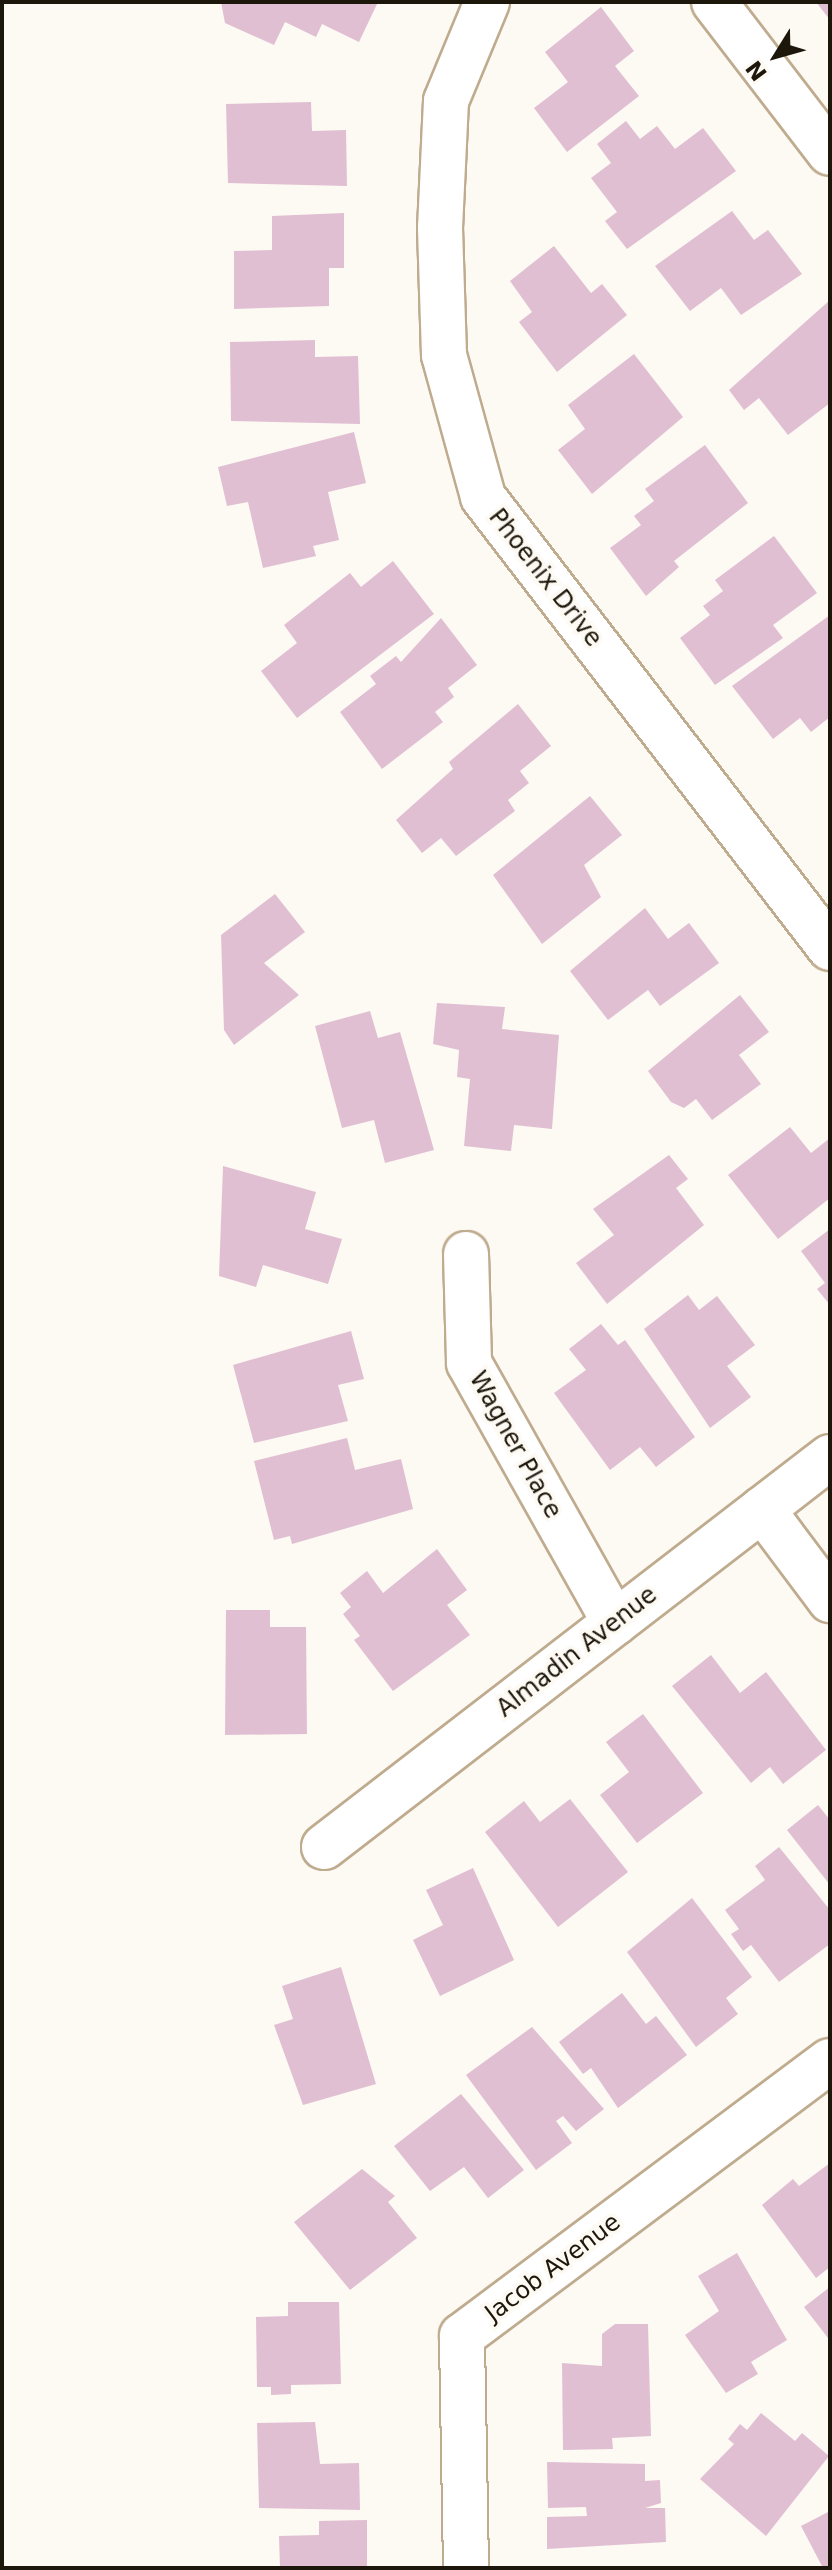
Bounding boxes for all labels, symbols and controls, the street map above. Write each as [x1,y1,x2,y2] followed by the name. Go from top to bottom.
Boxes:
[736,16,816,96] north arrow
[741,56,772,86] text: N
[482,503,608,653] street label: Phoenix Drive
[463,1367,567,1523] street label: Wagner Place
[491,1581,663,1723] street label: Almadin Avenue
[480,2208,626,2328] street label: Jacob Avenue

